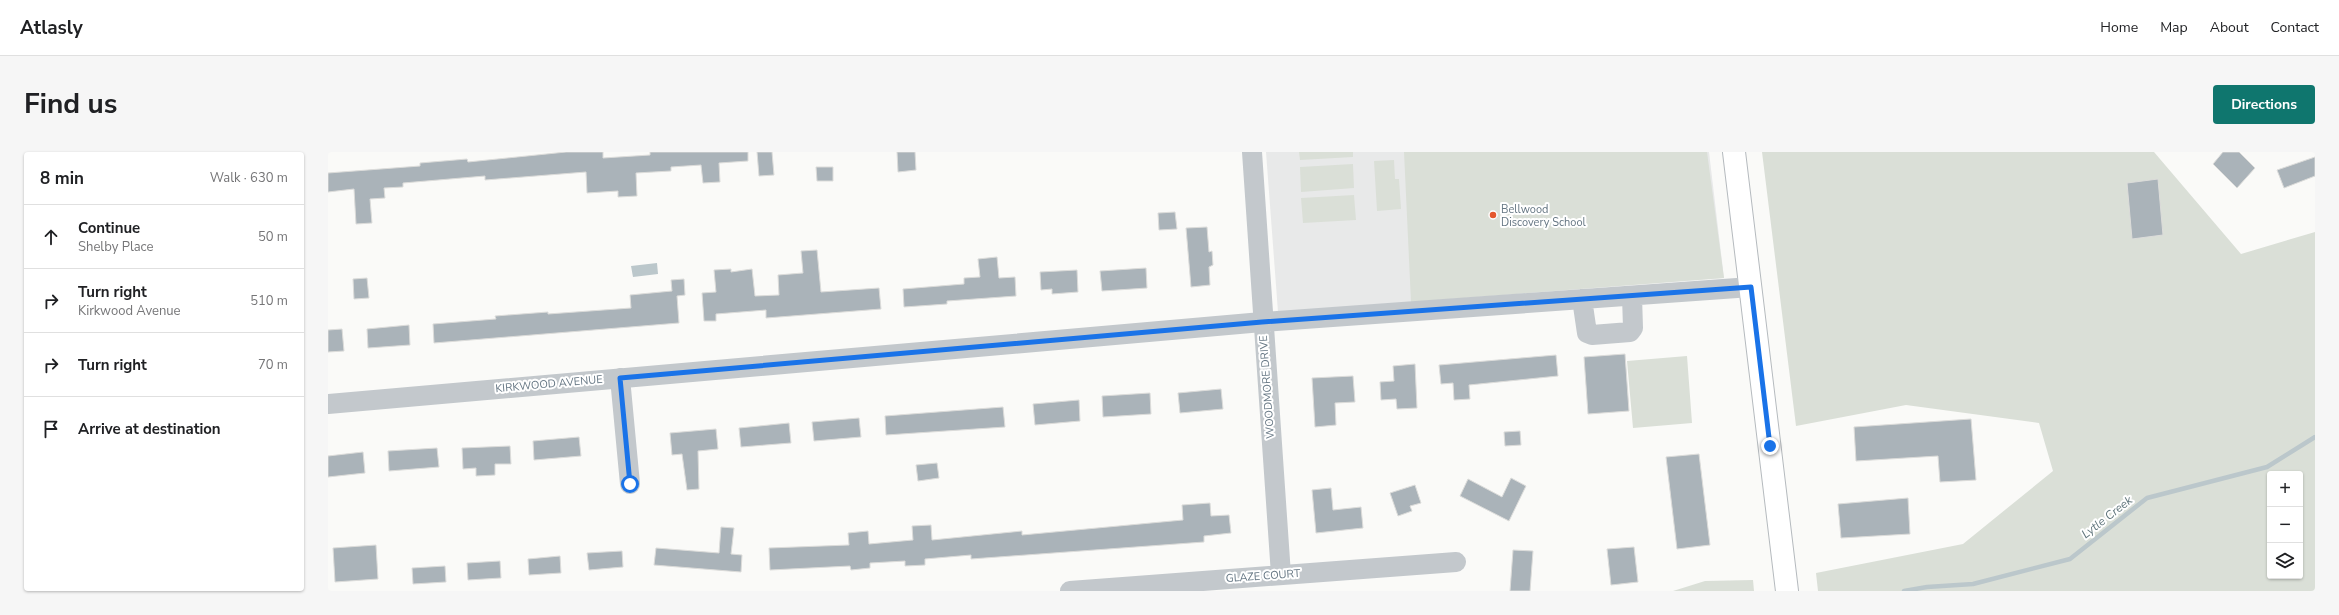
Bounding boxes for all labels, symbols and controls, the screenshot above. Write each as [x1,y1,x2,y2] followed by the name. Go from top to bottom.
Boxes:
[20,15,83,41] text: Atlasly
[2100,18,2138,37] text: Home
[2160,18,2188,37] text: Map
[2210,18,2249,37] text: About
[2271,18,2319,37] text: Contact
[24,85,118,123] text: Find us
[2213,85,2315,124] button: Directions
[40,167,84,190] text: 8 min
[210,169,288,187] text: Walk · 630 m
[1501,202,1587,230] place label: Bellwood Discovery School
[1488,210,1498,220] marker: Bellwood Discovery School
[78,218,140,238] text: Continue
[40,226,62,248] icon: ahead
[258,228,288,246] text: 50 m
[78,238,153,256] text: Shelby Place
[78,282,147,302] text: Turn right
[40,290,62,312] icon: right
[250,292,288,310] text: 510 m
[78,302,181,320] text: Kirkwood Avenue
[1256,335,1278,439] street label: WOODMORE DRIVE
[40,354,62,376] icon: right
[78,355,147,375] text: Turn right
[258,356,288,374] text: 70 m
[495,372,603,396] street label: KIRKWOOD AVENUE
[40,418,62,440] icon: arrive
[78,419,221,439] text: Arrive at destination
[1761,437,1779,455] route end
[2267,471,2303,579] map controls
[2267,471,2303,507] button: +
[621,475,639,493] route start
[2078,491,2137,542] water label: Lytle Creek
[2267,507,2303,543] button: −
[2267,543,2303,579] button: layers
[1225,566,1301,586] street label: GLAZE COURT

